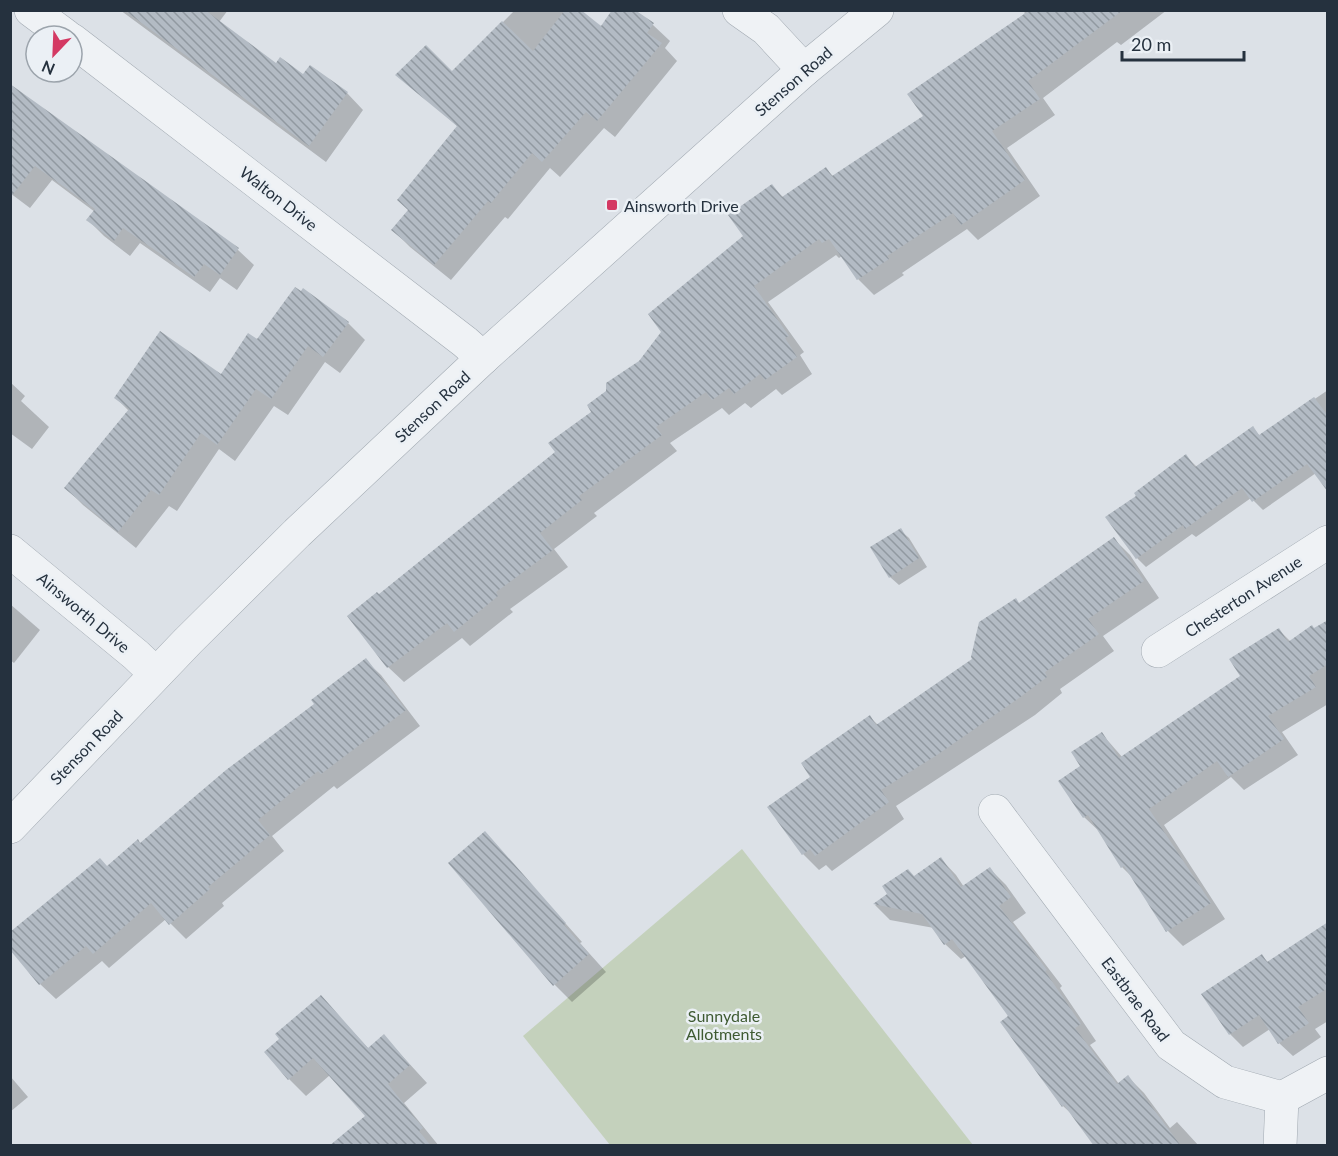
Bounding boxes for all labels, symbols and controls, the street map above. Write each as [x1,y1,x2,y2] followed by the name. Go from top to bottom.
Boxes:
[24,24,84,84] north arrow
[1122,24,1244,62] scale bar
[1131,33,1171,55] text: 20 m
[751,42,835,120] street label: Stenson Road
[39,57,57,79] text: N
[236,162,322,234] street label: Walton Drive
[624,196,739,215] place label: Ainsworth Drive
[605,198,619,212] marker: Ainsworth Drive
[390,366,474,446] street label: Stenson Road
[1181,551,1305,641] street label: Chesterton Avenue
[34,568,134,656] street label: Ainsworth Drive
[46,706,126,788] street label: Stenson Road
[1098,953,1174,1045] street label: Eastbrae Road
[686,1006,762,1043] park label: Sunnydale Allotments

